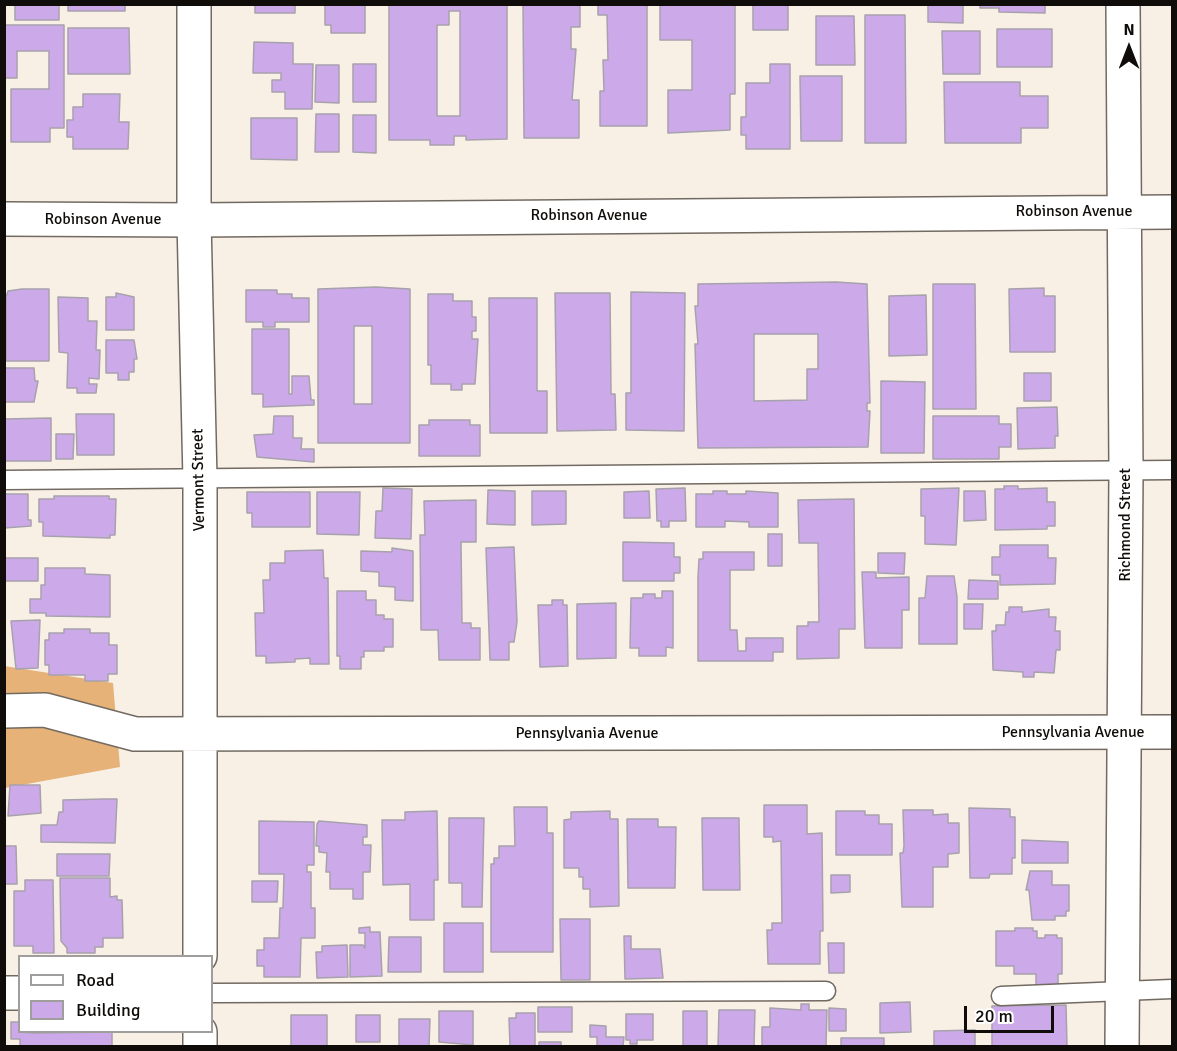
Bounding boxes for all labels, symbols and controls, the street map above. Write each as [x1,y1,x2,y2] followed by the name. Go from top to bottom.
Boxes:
[1099,18,1159,78] north arrow
[1123,20,1135,40] text: N
[1016,202,1132,222] street label: Robinson Avenue
[531,206,647,226] street label: Robinson Avenue
[45,210,161,230] street label: Robinson Avenue
[189,428,209,532] street label: Vermont Street
[1116,468,1136,582] street label: Richmond Street
[1001,723,1145,743] street label: Pennsylvania Avenue
[515,724,659,744] street label: Pennsylvania Avenue
[18,955,213,1033] legend
[76,969,115,991] text: Road
[967,994,1057,1032] scale bar
[76,999,140,1021] text: Building
[975,1005,1013,1027] text: 20 m

